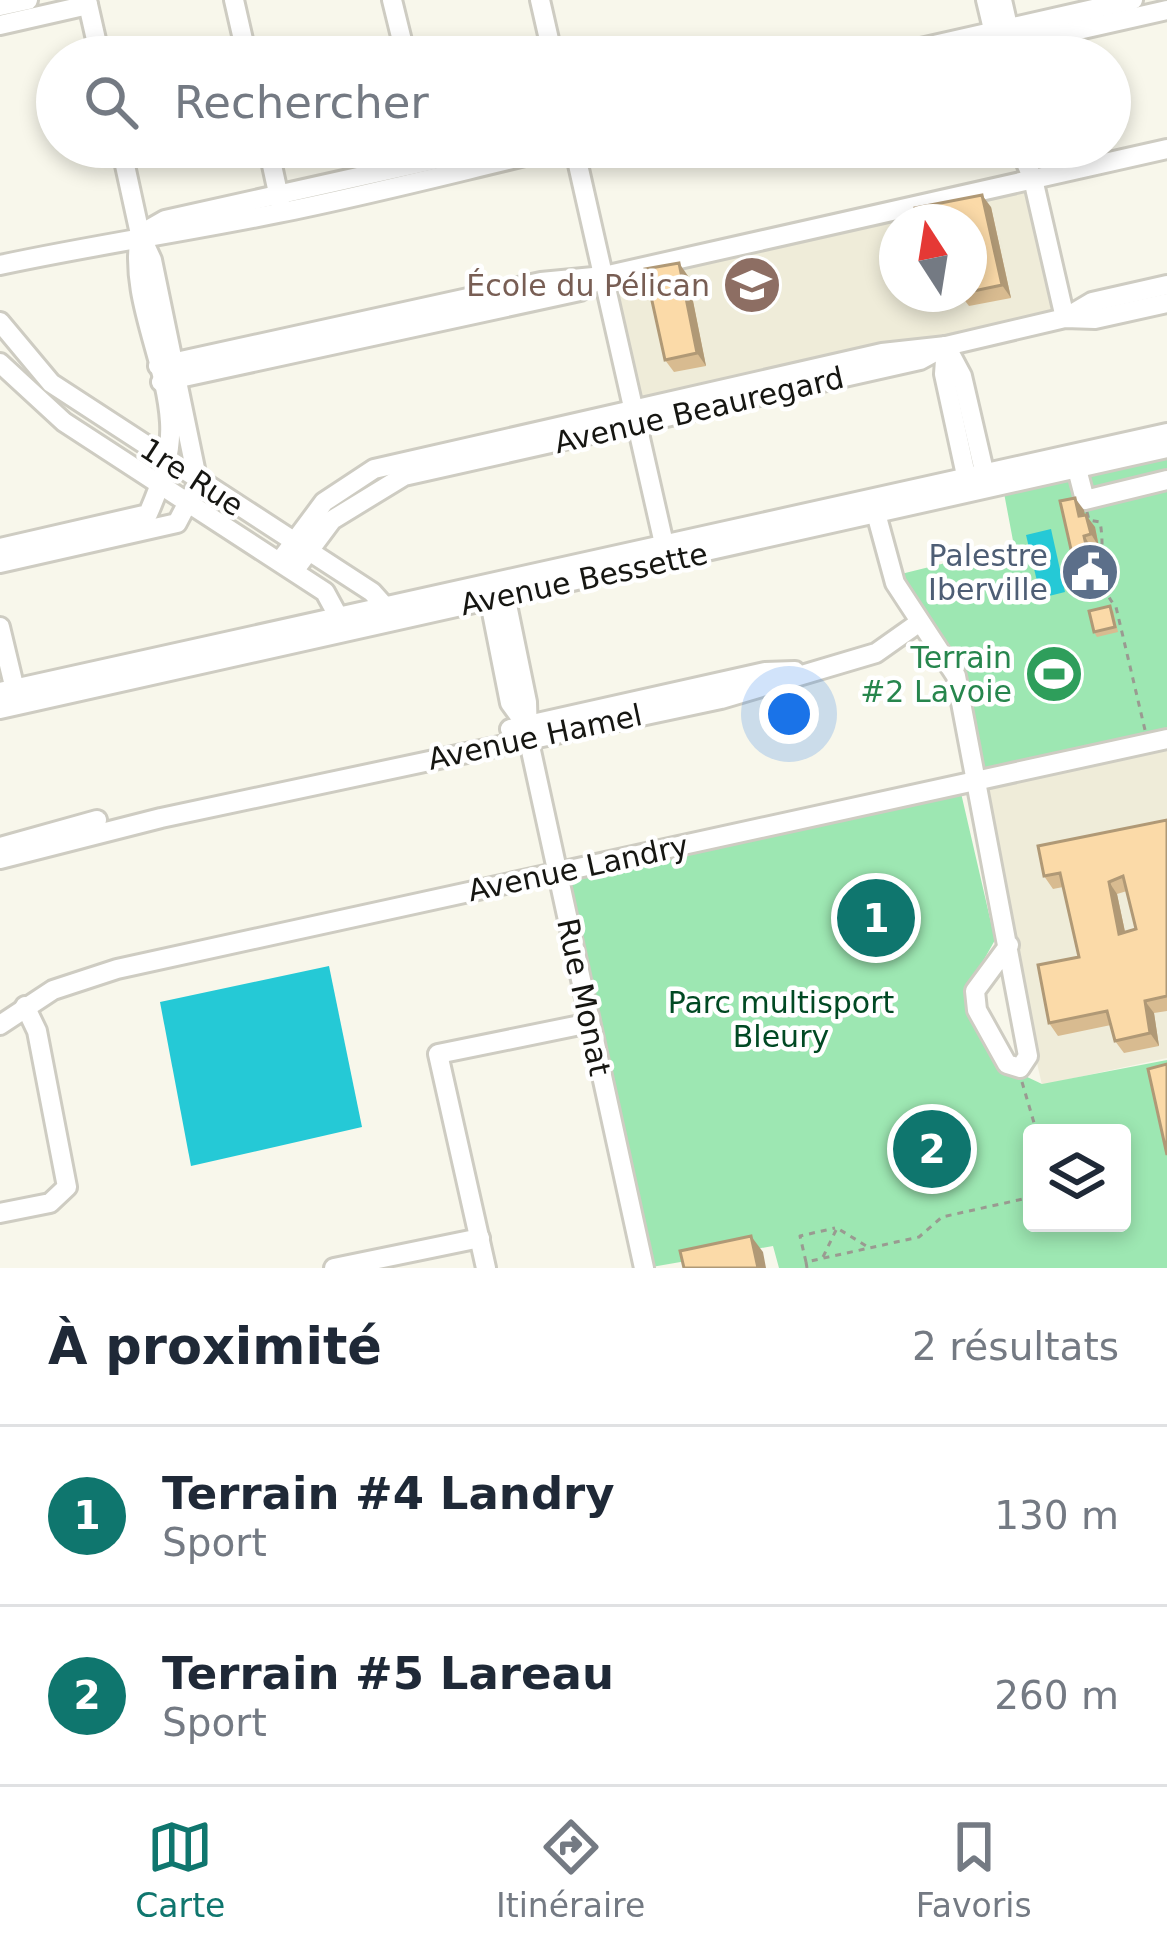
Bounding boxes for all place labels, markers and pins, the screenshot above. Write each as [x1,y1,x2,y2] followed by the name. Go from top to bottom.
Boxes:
[721,254,783,316] school or university icon: École du Pélican
[466,268,710,303] place label: École du Pélican
[928,538,1048,607] place label: Palestre Iberville
[1059,541,1121,603] public building icon: Palestre Iberville
[860,640,1012,709] place label: Terrain #2 Lavoie
[1023,643,1085,705] sports icon: Terrain #2 Lavoie
[837,873,915,963] pin: 1
[893,1104,971,1194] pin: 2

